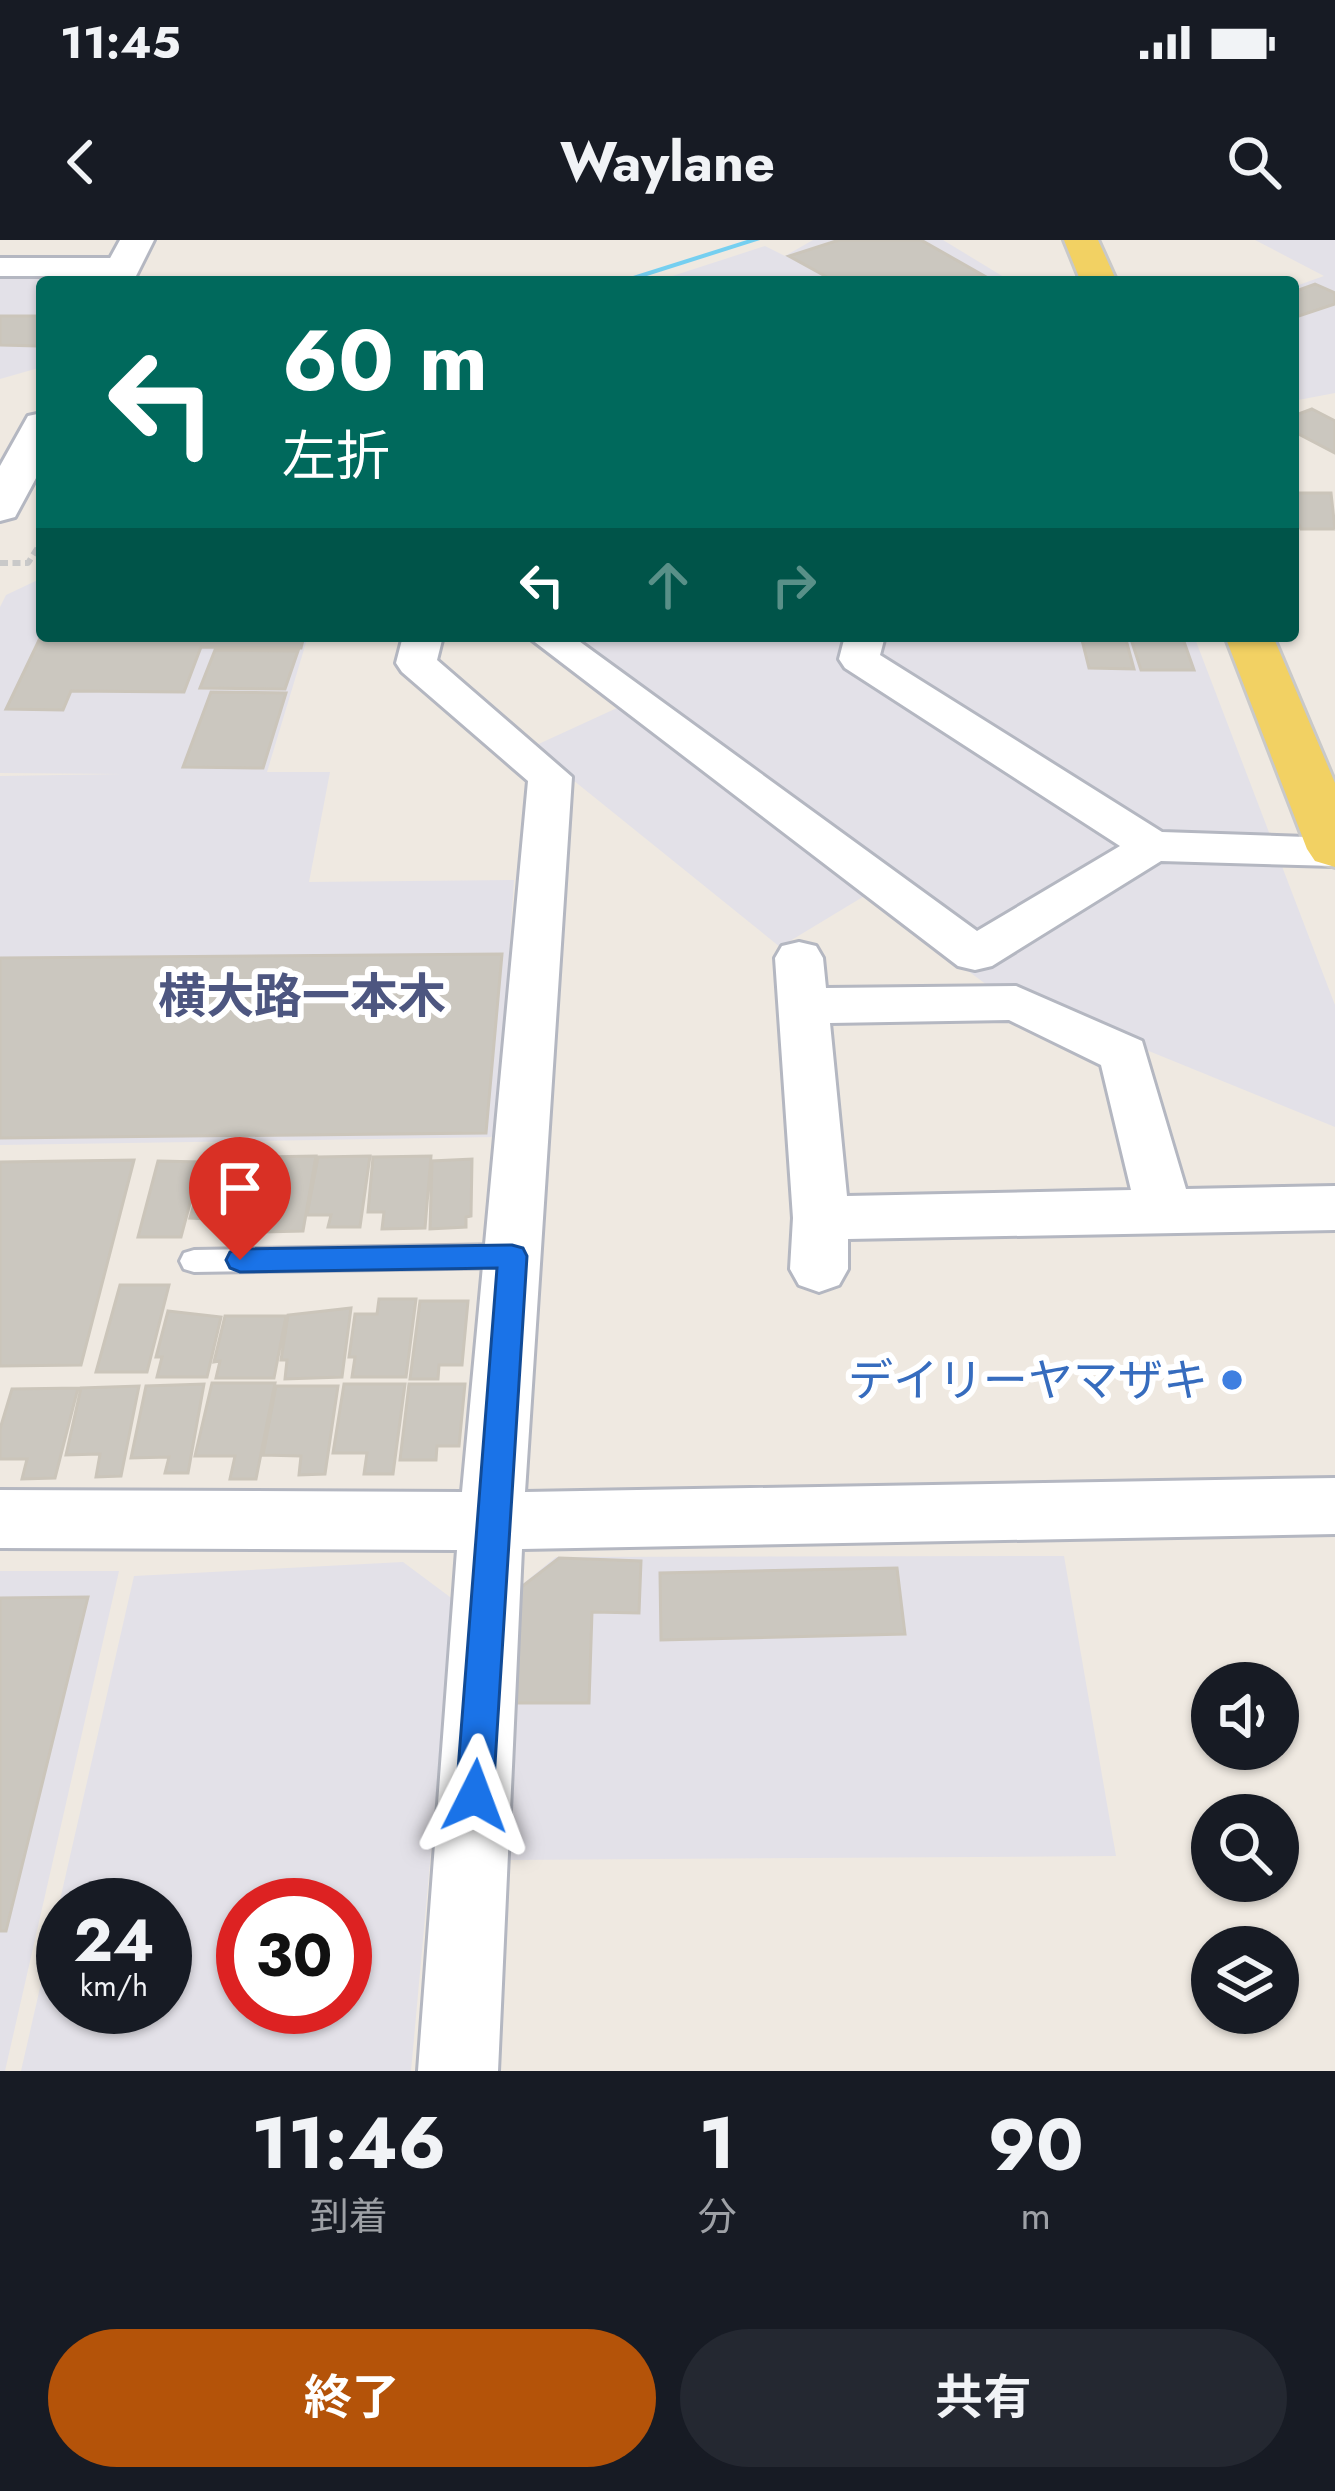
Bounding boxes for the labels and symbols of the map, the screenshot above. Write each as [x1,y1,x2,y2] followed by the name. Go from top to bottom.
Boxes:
[158,962,446,1031] district label: 横大路一本木
[189,1137,291,1260] pin
[848,1348,1208,1413] place label: デイリーヤマザキ
[1219,1367,1245,1393] marker: デイリーヤマザキ
[412,1733,538,1859] position arrow
[216,1878,372,2034] speed limit sign: 30

